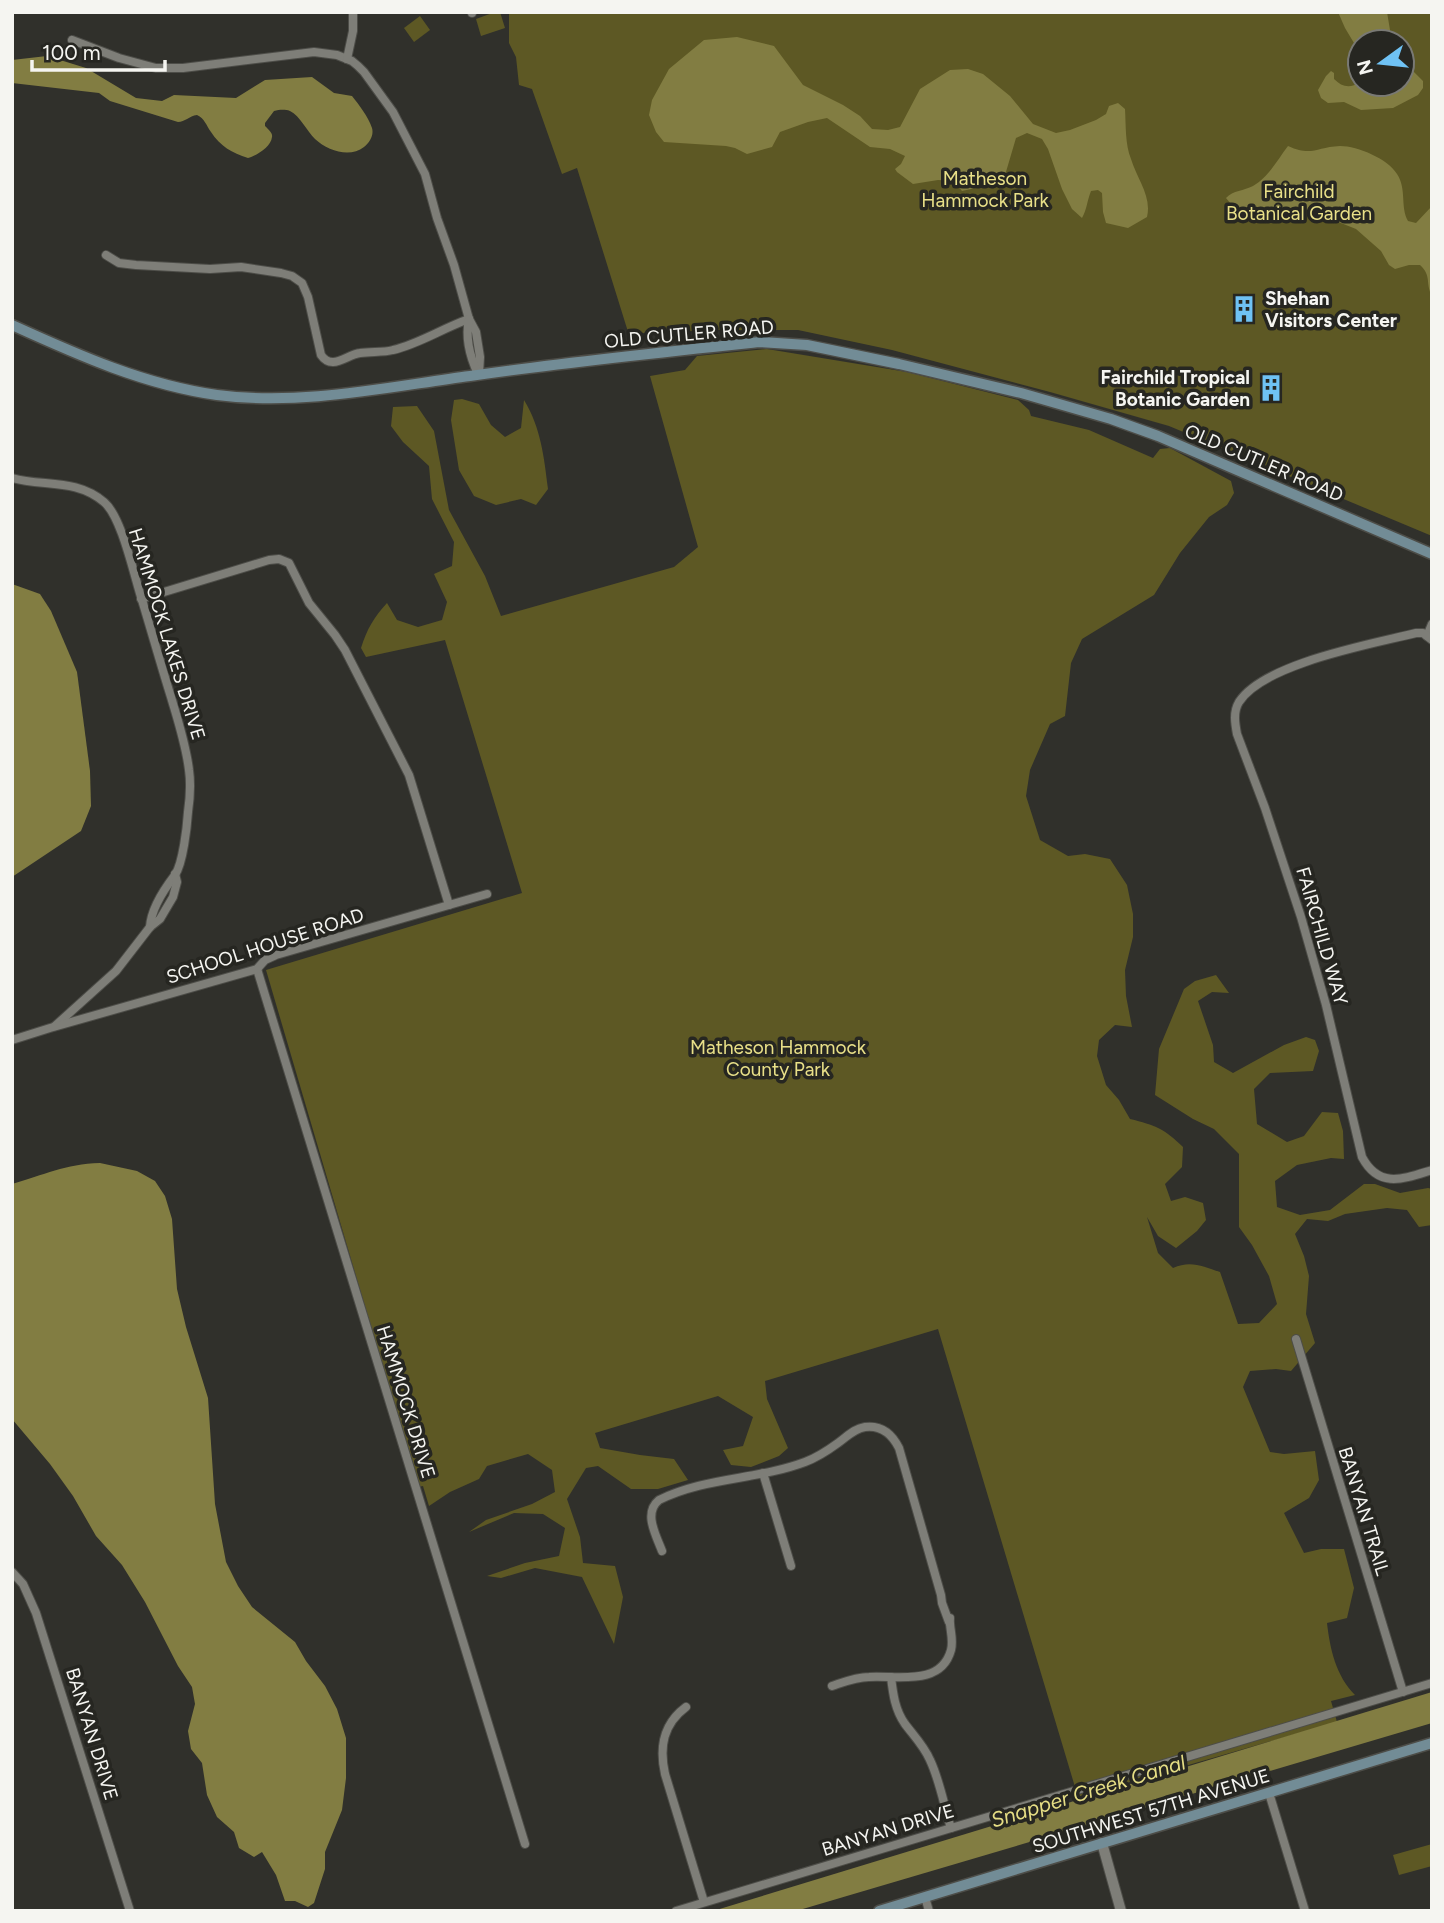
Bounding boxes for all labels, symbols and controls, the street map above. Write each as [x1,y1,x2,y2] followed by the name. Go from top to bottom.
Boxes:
[32,28,164,72] scale bar
[1346,28,1416,98] north arrow
[42,40,101,65] text: 100 m
[1352,57,1378,77] text: N
[921,167,1050,212] park label: Matheson Hammock Park
[1226,180,1372,225] park label: Fairchild Botanical Garden
[1265,287,1397,332] place label: Shehan Visitors Center
[1229,294,1259,324] building icon: Shehan Visitors Center
[603,315,775,353] street label: OLD CUTLER ROAD
[1100,366,1250,411] place label: Fairchild Tropical Botanic Garden
[1256,373,1286,403] building icon: Fairchild Tropical Botanic Garden
[1181,419,1347,507] street label: OLD CUTLER ROAD
[124,525,210,743] street label: HAMMOCK LAKES DRIVE
[1291,864,1353,1008] street label: FAIRCHILD WAY
[163,903,367,989] street label: SCHOOL HOUSE ROAD
[690,1036,867,1081] park label: Matheson Hammock County Park
[372,1323,440,1481] street label: HAMMOCK DRIVE
[1334,1444,1395,1578] street label: BANYAN TRAIL
[61,1665,123,1803] street label: BANYAN DRIVE
[988,1749,1189,1833] water label: Snapper Creek Canal
[1029,1764,1273,1858] street label: SOUTHWEST 57TH AVENUE
[819,1799,957,1861] street label: BANYAN DRIVE

